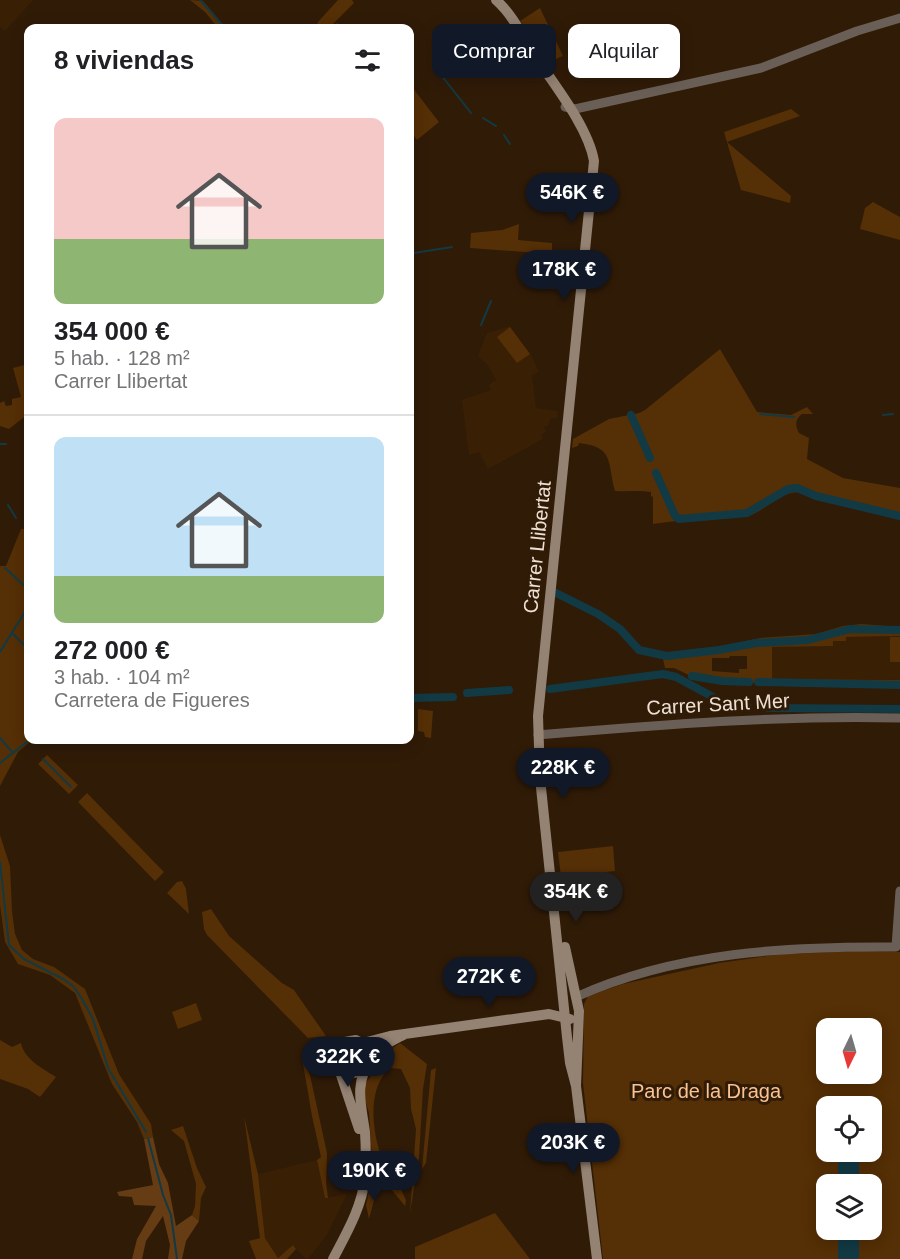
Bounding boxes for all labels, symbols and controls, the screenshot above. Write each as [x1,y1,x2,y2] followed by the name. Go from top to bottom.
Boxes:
[432,24,556,78] chip: Comprar
[568,24,680,78] chip: Alquilar
[351,44,384,77] icon: filters
[54,45,194,75] text: 8 viviendas
[165,157,273,265] icon: home
[523,173,621,224] pin: 546K €
[540,181,604,203] text: 546K €
[515,250,613,301] pin: 178K €
[532,258,596,280] text: 178K €
[54,316,170,346] text: 354 000 €
[54,347,190,369] text: 5 hab. · 128 m²
[54,370,187,392] text: Carrer Llibertat
[165,476,273,584] icon: home
[519,479,555,614] street label: Carrer Llibertat
[54,635,170,665] text: 272 000 €
[54,666,190,688] text: 3 hab. · 104 m²
[54,689,250,711] text: Carretera de Figueres
[646,689,790,719] street label: Carrer Sant Mer
[514,748,612,799] pin: 228K €
[531,756,595,778] text: 228K €
[527,872,625,923] pin: 354K €
[544,880,608,902] text: 354K €
[440,957,538,1008] pin: 272K €
[457,965,521,987] text: 272K €
[816,1018,882,1084] north arrow
[816,1018,882,1240] map controls
[299,1037,397,1088] pin: 322K €
[316,1045,380,1067] text: 322K €
[631,1080,782,1102] park label: Parc de la Draga
[816,1096,882,1162] button: locate
[524,1123,622,1174] pin: 203K €
[541,1131,605,1153] text: 203K €
[325,1151,423,1202] pin: 190K €
[342,1159,406,1181] text: 190K €
[816,1174,882,1240] button: layers

